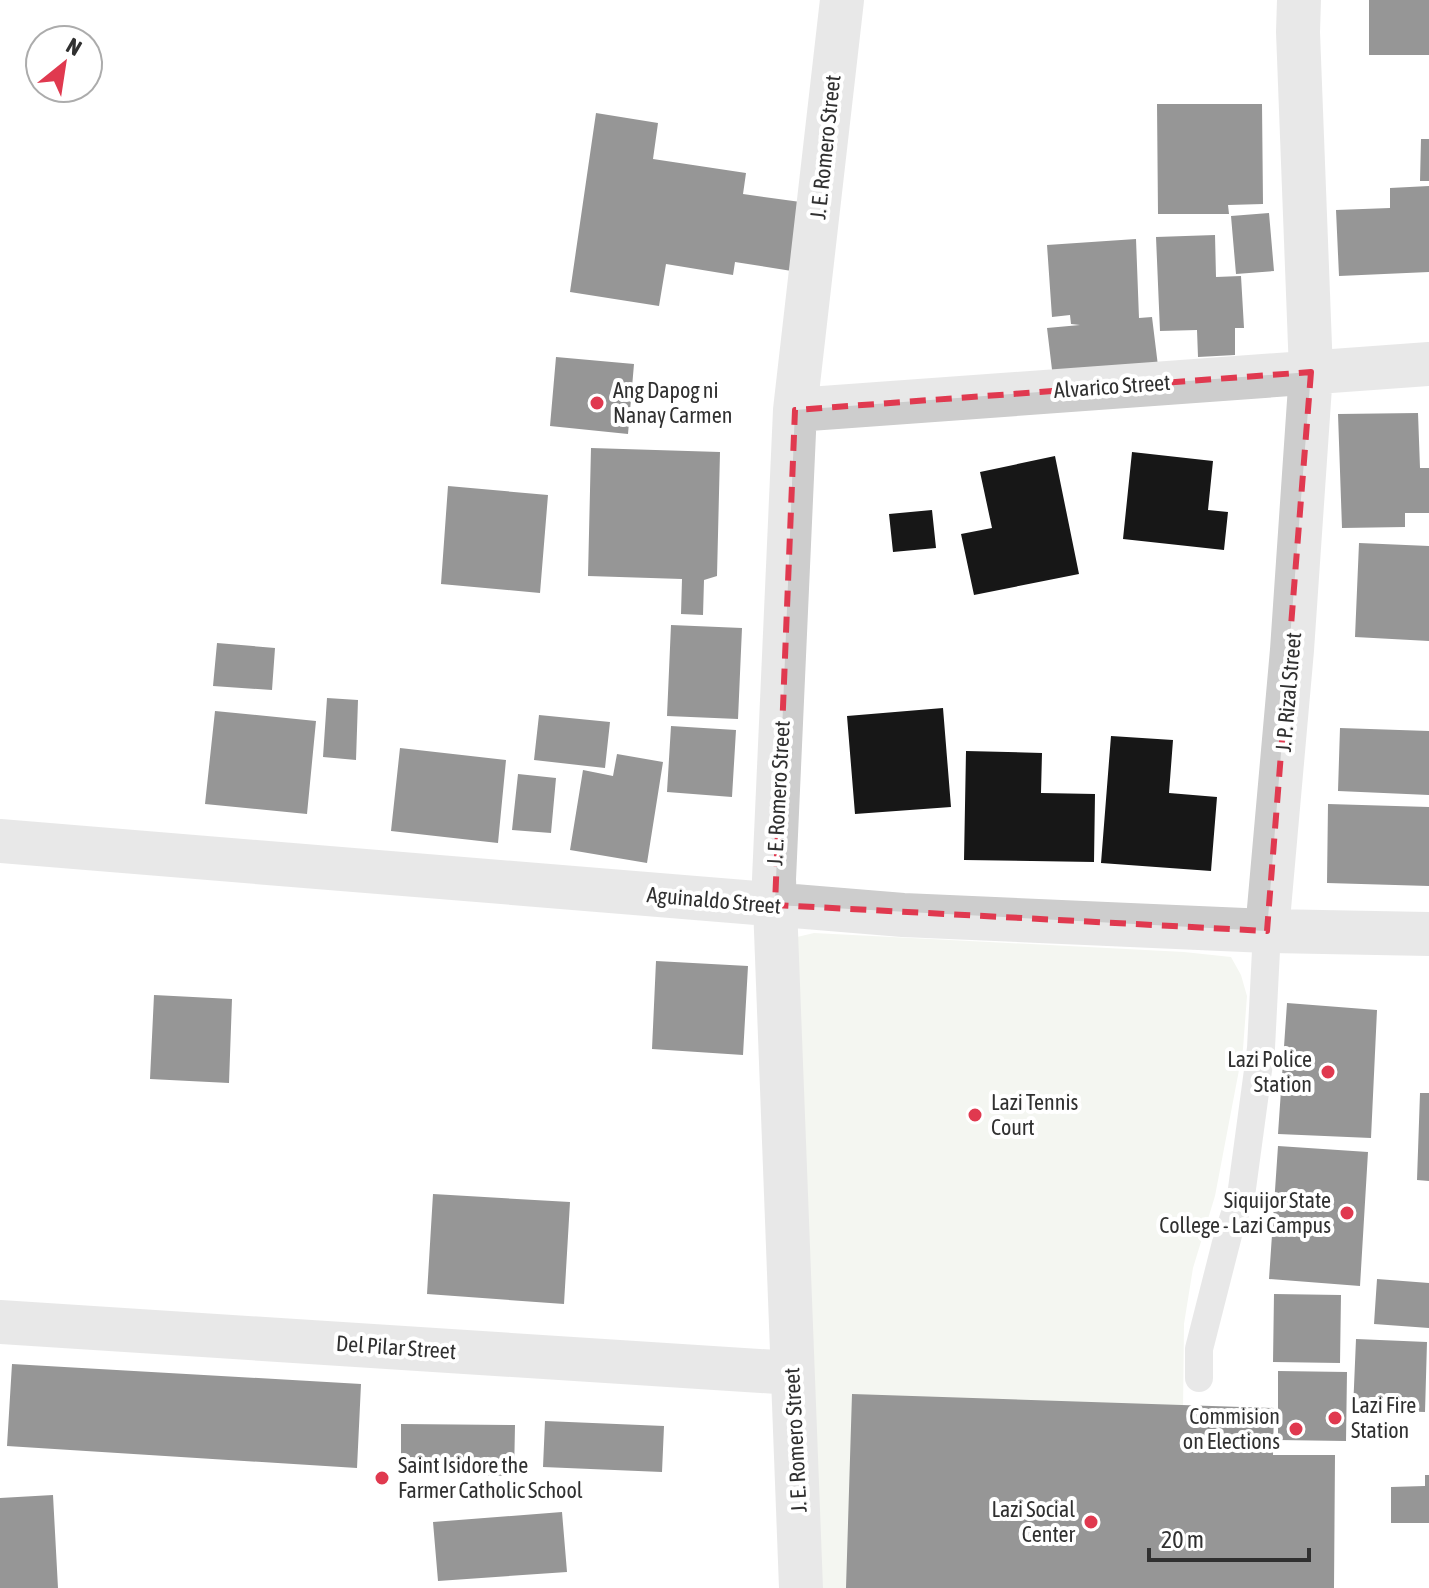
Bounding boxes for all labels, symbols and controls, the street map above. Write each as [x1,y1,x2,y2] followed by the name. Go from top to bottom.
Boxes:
[24,24,104,104] north arrow
[62,32,86,61] text: N
[804,73,846,221] street label: J. E. Romero Street
[1053,369,1171,403] street label: Alvarico Street
[613,377,732,428] place label: Ang Dapog ni Nanay Carmen
[588,394,606,412] marker: Ang Dapog ni Nanay Carmen
[1270,631,1306,753] street label: J. P. Rizal Street
[761,720,795,866] street label: J. E. Romero Street
[646,881,782,919] street label: Aguinaldo Street
[1227,1046,1312,1097] place label: Lazi Police Station
[1319,1063,1337,1081] marker: Lazi Police Station
[991,1089,1078,1140] place label: Lazi Tennis Court
[966,1106,984,1124] marker: Lazi Tennis Court
[1159,1187,1331,1238] place label: Siquijor State College - Lazi Campus
[1338,1204,1356,1222] marker: Siquijor State College - Lazi Campus
[335,1330,457,1364] street label: Del Pilar Street
[778,1367,812,1513] street label: J. E. Romero Street
[1351,1392,1416,1443] place label: Lazi Fire Station
[1183,1403,1280,1454] place label: Commision on Elections
[1326,1409,1344,1427] marker: Lazi Fire Station
[1287,1420,1305,1438] marker: Commision on Elections
[398,1452,583,1503] place label: Saint Isidore the Farmer Catholic School
[373,1469,391,1487] marker: Saint Isidore the Farmer Catholic School
[991,1496,1076,1547] place label: Lazi Social Center
[1149,1512,1309,1562] scale bar
[1082,1513,1100,1531] marker: Lazi Social Center
[1161,1526,1204,1553] text: 20 m

